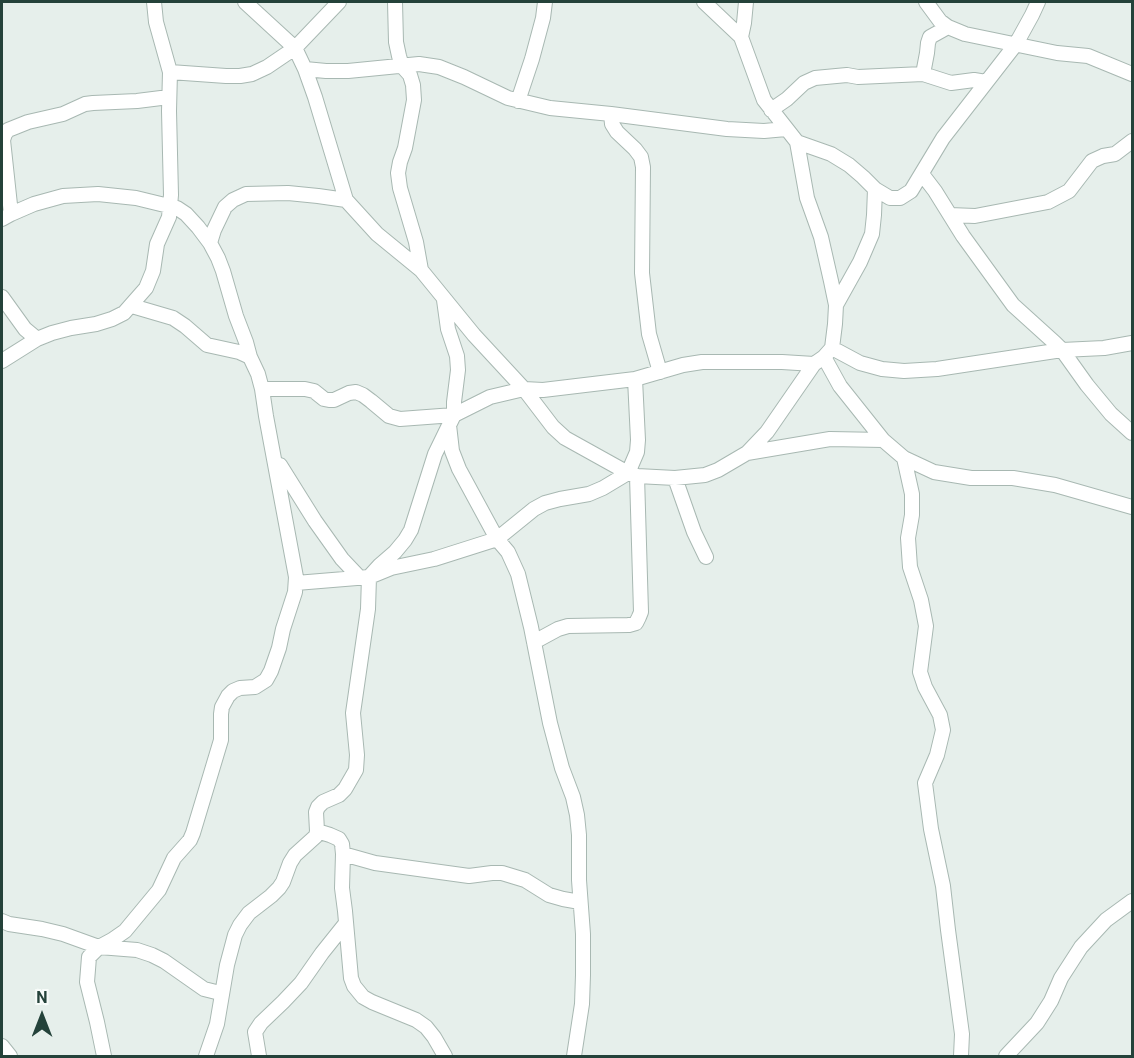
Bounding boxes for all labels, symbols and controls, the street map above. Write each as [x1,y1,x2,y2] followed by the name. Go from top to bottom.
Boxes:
[12,986,72,1046] north arrow
[36,988,48,1007] text: N

